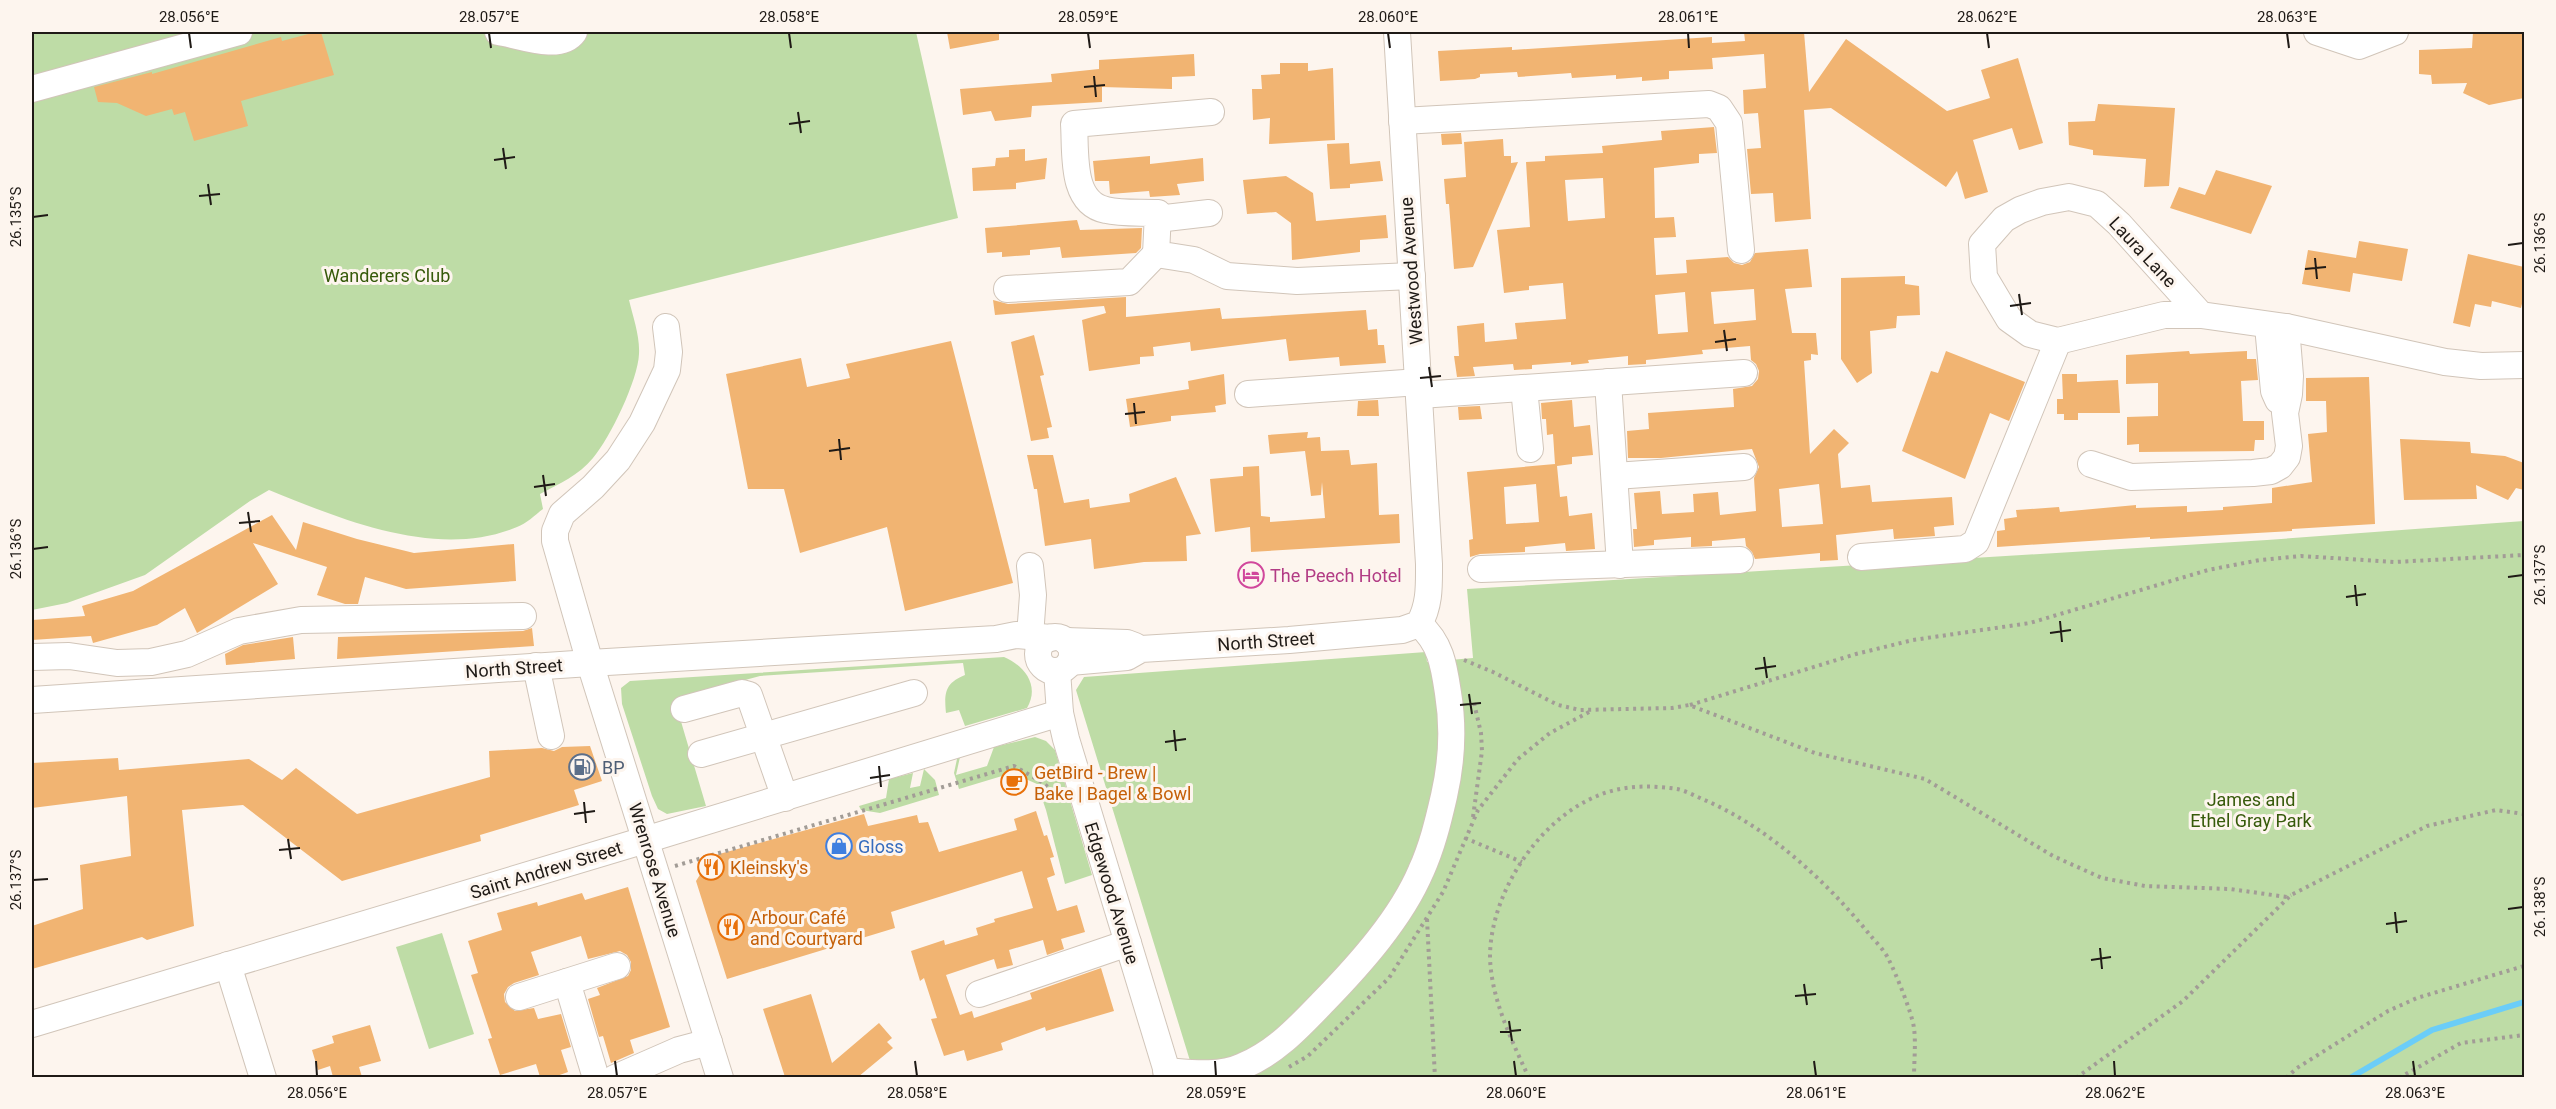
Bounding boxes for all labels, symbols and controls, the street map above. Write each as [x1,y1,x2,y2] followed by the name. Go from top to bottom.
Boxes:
[159,8,220,26] text: 28.056°E
[459,8,520,26] text: 28.057°E
[759,8,820,26] text: 28.058°E
[1058,8,1119,26] text: 28.059°E
[1358,8,1419,26] text: 28.060°E
[1658,8,1719,26] text: 28.061°E
[1957,8,2018,26] text: 28.062°E
[2257,8,2318,26] text: 28.063°E
[7,187,25,247] text: 26.135°S
[1395,196,1427,346] street label: Westwood Avenue
[2105,213,2181,291] street label: Laura Lane
[2531,213,2549,273] text: 26.136°S
[324,265,450,286] park label: Wanderers Club
[7,519,25,579] text: 26.136°S
[2531,545,2549,605] text: 26.137°S
[1236,560,1266,590] hotel icon: The Peech Hotel
[1270,565,1402,586] place label: The Peech Hotel
[1217,627,1315,655] street label: North Street
[465,654,563,682] street label: North Street
[567,752,597,782] fuel station icon: BP
[602,757,625,778] place label: BP
[1034,762,1191,804] place label: GetBird - Brew | Bake | Bagel & Bowl
[999,767,1029,797] cafe icon: GetBird - Brew | Bake | Bagel & Bowl
[2190,789,2313,831] park label: James and Ethel Gray Park
[625,800,685,940] street label: Wrenrose Avenue
[1080,819,1144,967] street label: Edgewood Avenue
[824,831,854,861] shop icon: Gloss
[858,836,903,857] place label: Gloss
[467,837,625,903] street label: Saint Andrew Street
[7,850,25,910] text: 26.137°S
[696,852,726,882] restaurant icon: Kleinsky's
[730,857,808,878] place label: Kleinsky's
[2531,877,2549,937] text: 26.138°S
[750,907,863,949] place label: Arbour Café and Courtyard
[716,912,746,942] restaurant icon: Arbour Café and Courtyard
[287,1084,348,1102] text: 28.056°E
[587,1084,648,1102] text: 28.057°E
[887,1084,948,1102] text: 28.058°E
[1186,1084,1247,1102] text: 28.059°E
[1486,1084,1547,1102] text: 28.060°E
[1786,1084,1847,1102] text: 28.061°E
[2085,1084,2146,1102] text: 28.062°E
[2385,1084,2446,1102] text: 28.063°E

